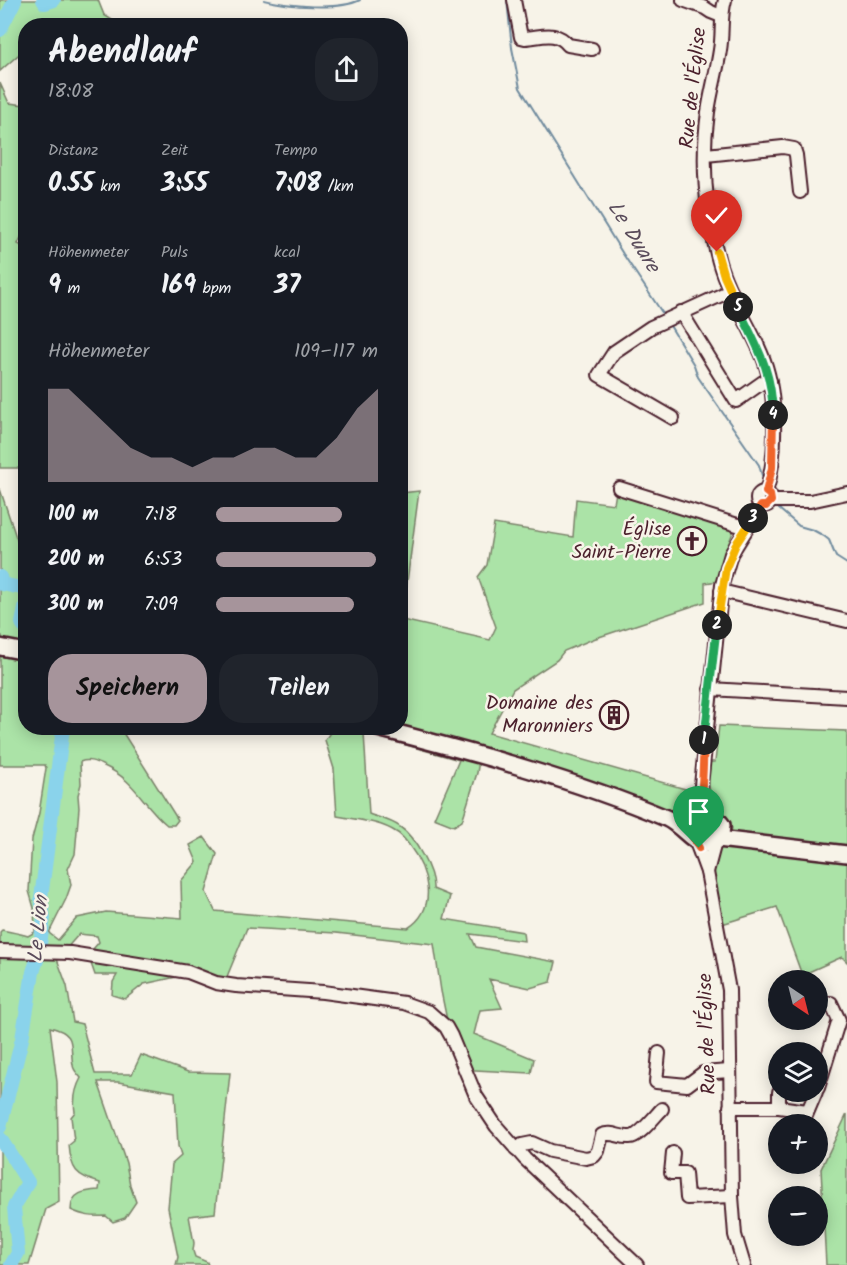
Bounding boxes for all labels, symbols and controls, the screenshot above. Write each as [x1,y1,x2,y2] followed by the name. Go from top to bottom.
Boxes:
[672,26,716,150] street label: Rue de l'Église
[48,27,196,80] text: Abendlauf
[315,38,378,101] button: share
[48,76,93,108] text: 18:08
[48,138,98,163] text: Distanz
[161,138,188,163] text: Zeit
[274,138,317,163] text: Tempo
[48,163,94,205] text: 0.55
[161,163,208,205] text: 3:55
[274,163,321,205] text: 7:08
[94,174,120,199] text: km
[321,174,354,199] text: /km
[691,190,742,252] pin
[598,195,669,282] water label: Le Duare
[700,199,733,232] icon: check
[48,240,129,265] text: Höhenmeter
[161,240,188,265] text: Puls
[274,240,300,265] text: kcal
[48,265,61,307] text: 9
[161,265,196,307] text: 169
[274,265,301,307] text: 37
[61,276,80,301] text: m
[196,276,231,301] text: bpm
[723,292,753,322] pin: 5
[734,294,742,319] text: 5
[48,336,149,368] text: Höhenmeter
[294,336,378,368] text: 109–117 m
[758,400,788,430] pin: 4
[769,402,777,427] text: 4
[48,499,99,531] text: 100 m
[144,499,176,531] text: 7:18
[738,503,768,533] pin: 3
[749,505,757,530] text: 3
[572,514,671,569] place label: Église Saint-Pierre
[676,525,708,557] church icon: Église Saint-Pierre
[48,544,104,576] text: 200 m
[144,544,182,576] text: 6:53
[48,589,104,621] text: 300 m
[144,589,178,621] text: 7:09
[702,610,732,640] pin: 2
[712,612,722,637] text: 2
[48,654,207,723] button: Speichern
[219,654,378,723] button: Teilen
[486,688,593,743] place label: Domaine des Maronniers
[598,699,630,731] building icon: Domaine des Maronniers
[689,725,719,755] pin: 1
[702,727,706,752] text: 1
[673,786,724,848] pin
[682,795,715,828] icon: arrive
[20,893,58,964] water label: Le Lion
[768,970,828,1030] north arrow
[768,970,828,1246] map controls
[690,973,726,1095] street label: Rue de l'Église
[768,1042,828,1102] button: layers
[768,1114,828,1174] button: +
[768,1186,828,1246] button: −

